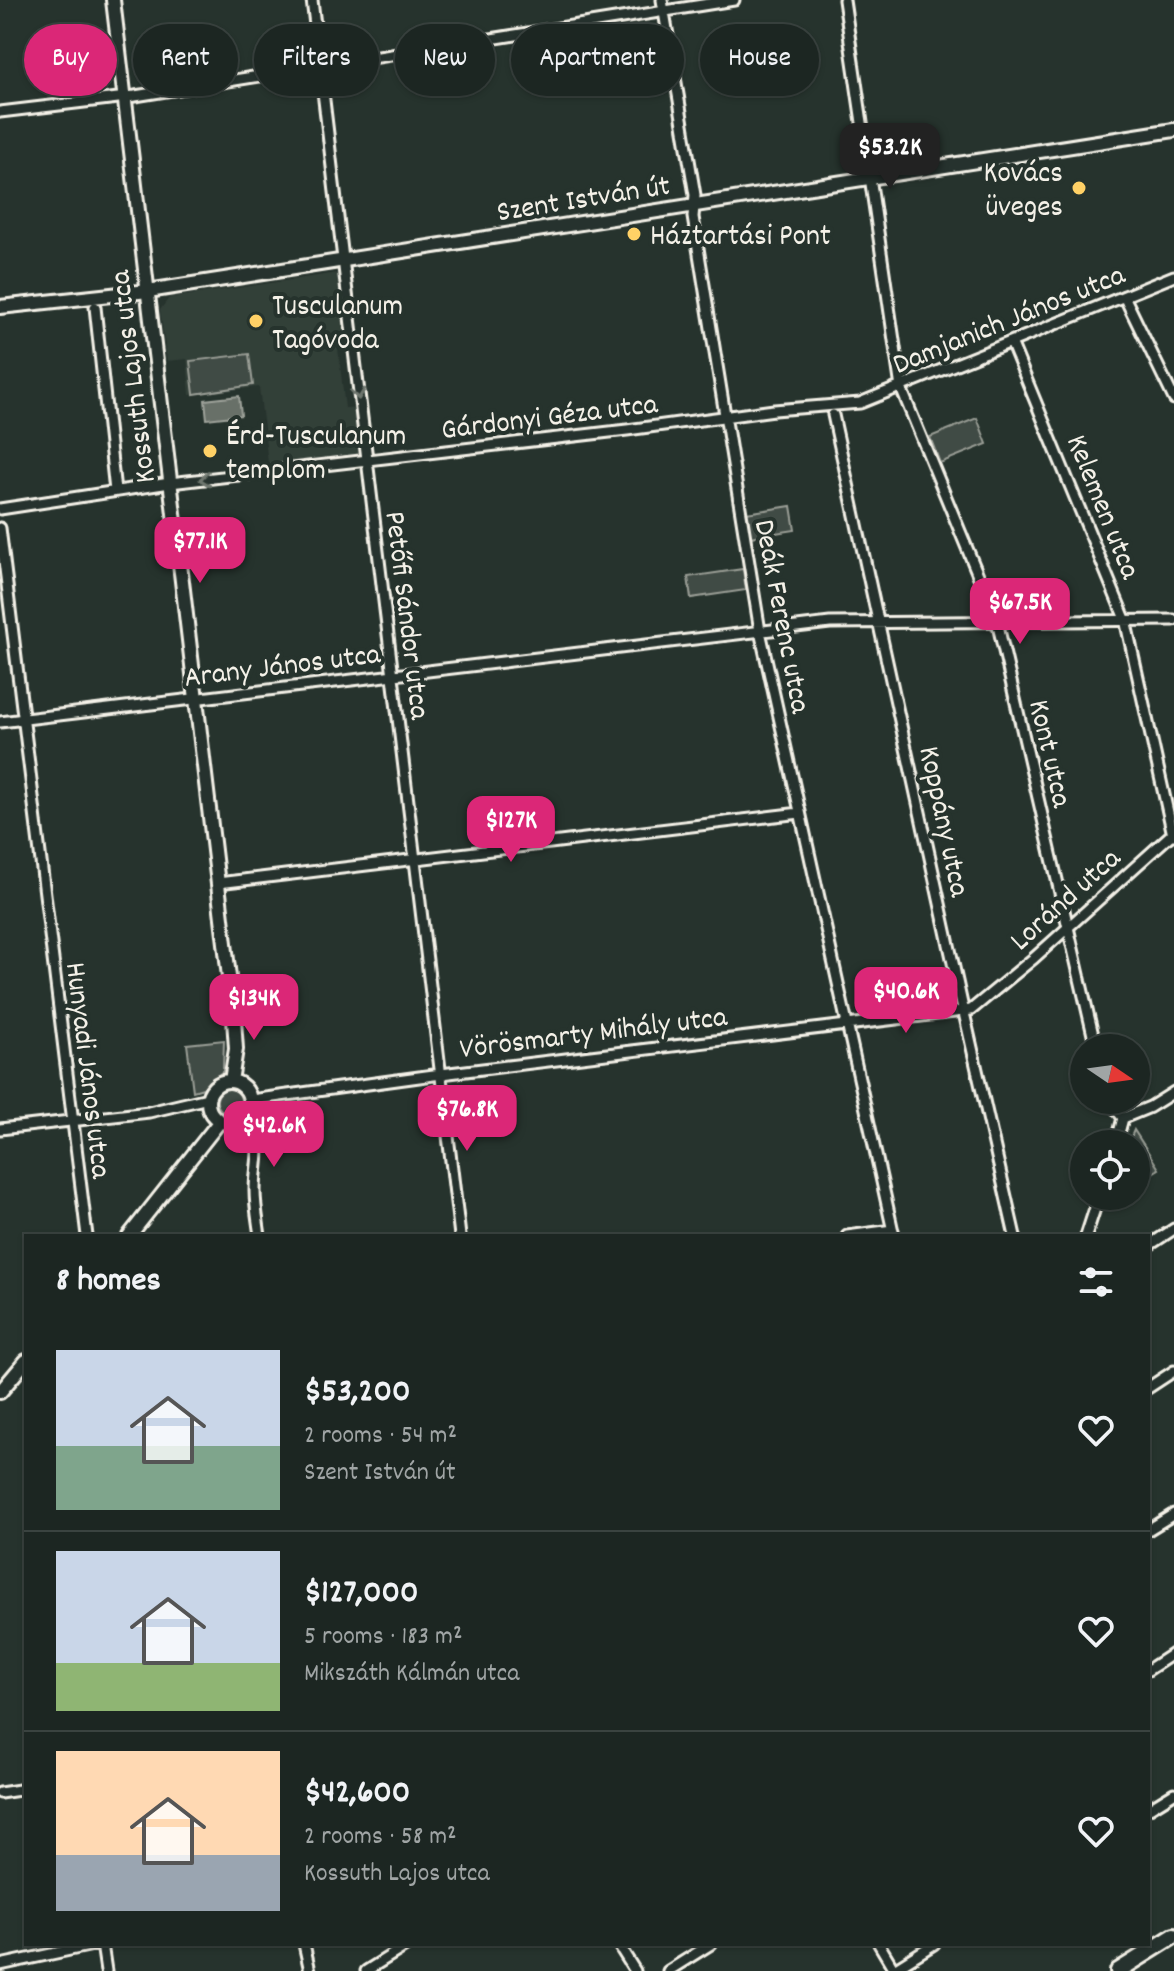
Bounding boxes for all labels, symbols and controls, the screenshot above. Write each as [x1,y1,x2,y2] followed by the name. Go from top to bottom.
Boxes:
[24,24,117,96] chip: Buy
[133,24,238,96] chip: Rent
[254,24,379,96] chip: Filters
[395,24,495,96] chip: New
[511,24,684,96] chip: Apartment
[700,24,819,96] chip: House
[825,123,955,191] pin: $53.2K
[858,130,922,167] text: $53.2K
[984,154,1063,231] place label: Kovács üveges
[494,167,673,236] street label: Szent István út
[1070,179,1088,197] marker: Kovács üveges
[650,217,831,260] place label: Háztartási Pont
[625,225,643,243] marker: Háztartási Pont
[887,256,1133,388] street label: Damjanich János utca
[101,267,170,485] street label: Kossuth Lajos utca
[272,287,403,364] place label: Tusculanum Tagóvoda
[247,312,265,330] marker: Tusculanum Tagóvoda
[439,385,661,454] street label: Gárdonyi Géza utca
[350,388,367,401] one-way arrow
[226,417,406,494] place label: Érd-Tusculanum templom
[1052,429,1150,587] street label: Kelemen utca
[201,442,219,460] marker: Érd-Tusculanum templom
[198,470,211,487] one-way arrow
[370,509,439,723] street label: Petőfi Sándor utca
[740,516,820,718] street label: Deák Ferenc utca
[135,517,265,585] pin: $77.1K
[172,524,228,561] text: $77.1K
[955,578,1085,646] pin: $67.5K
[988,585,1052,622] text: $67.5K
[182,635,384,702] street label: Arany János utca
[1014,696,1081,813] street label: Kont utca
[905,743,979,902] street label: Koppány utca
[455,796,567,864] pin: $127K
[485,803,537,840] text: $127K
[1002,839,1133,963] street label: Loránd utca
[51,960,120,1182] street label: Hunyadi János utca
[841,967,971,1035] pin: $40.6K
[198,974,310,1042] pin: $134K
[872,974,940,1011] text: $40.6K
[227,981,281,1018] text: $134K
[457,998,731,1073] street label: Vörösmarty Mihály utca
[1070,1034,1150,1114] north arrow
[1070,1034,1150,1210] map controls
[402,1085,532,1153] pin: $76.8K
[436,1092,498,1129] text: $76.8K
[209,1101,339,1169] pin: $42.6K
[242,1108,306,1145] text: $42.6K
[1070,1130,1150,1210] button: locate
[56,1258,161,1307] text: 8 homes
[1074,1260,1118,1304] icon: filters
[304,1369,410,1418] text: $53,200
[120,1382,216,1478] icon: home
[1074,1408,1118,1452] icon: heart
[304,1418,457,1455] text: 2 rooms · 54 m²
[304,1455,456,1492] text: Szent István út
[304,1570,419,1619] text: $127,000
[120,1583,216,1679] icon: home
[1074,1609,1118,1653] icon: heart
[304,1619,462,1656] text: 5 rooms · 183 m²
[304,1656,519,1693] text: Mikszáth Kálmán utca
[304,1770,410,1819] text: $42,600
[120,1783,216,1879] icon: home
[1074,1809,1118,1853] icon: heart
[304,1819,457,1856] text: 2 rooms · 58 m²
[304,1856,490,1893] text: Kossuth Lajos utca

